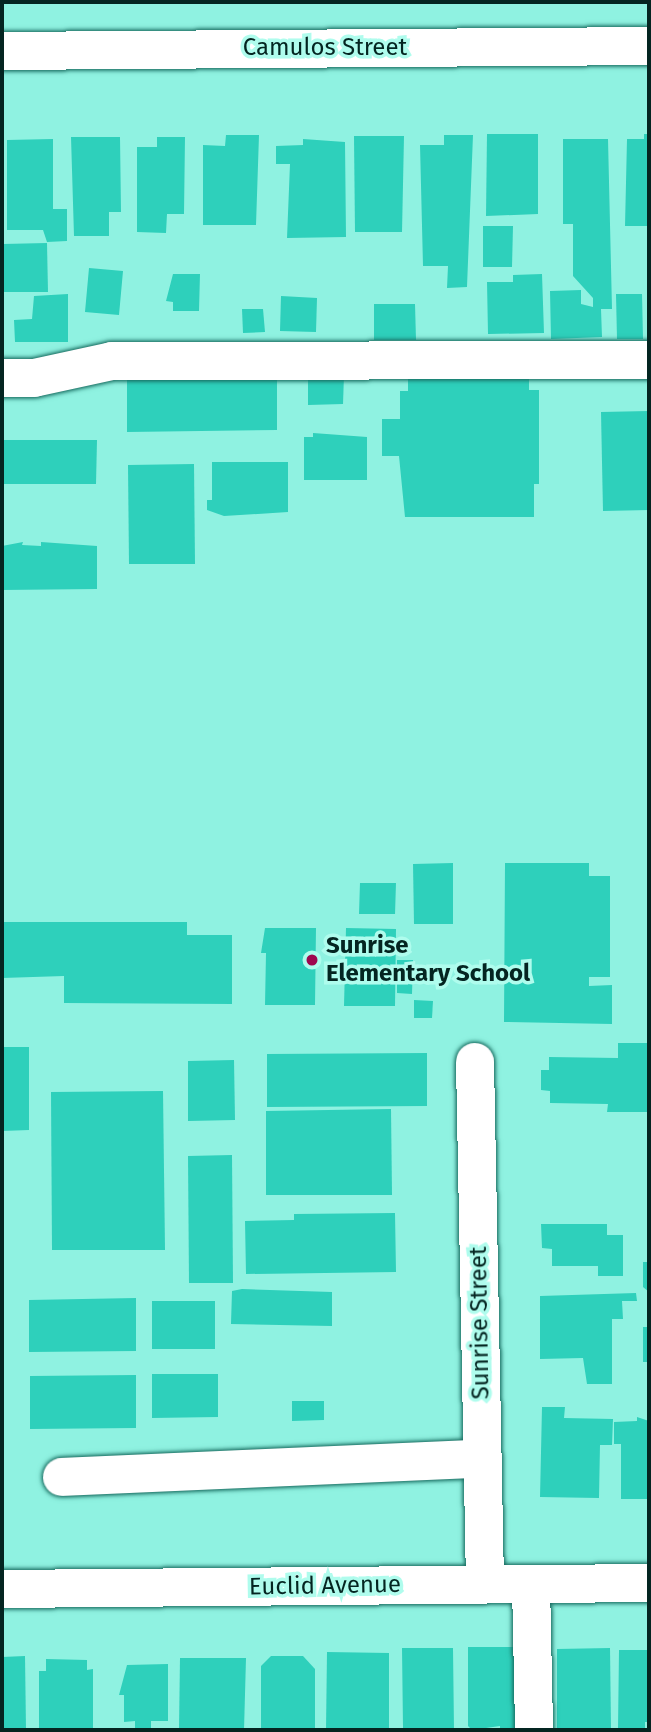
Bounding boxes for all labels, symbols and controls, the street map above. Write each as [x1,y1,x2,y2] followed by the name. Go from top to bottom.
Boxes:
[243,34,407,62] street label: Camulos Street
[326,932,530,988] place label: Sunrise Elementary School
[304,952,320,968] marker: Sunrise Elementary School
[464,1246,496,1400] street label: Sunrise Street
[249,1570,401,1602] street label: Euclid Avenue

